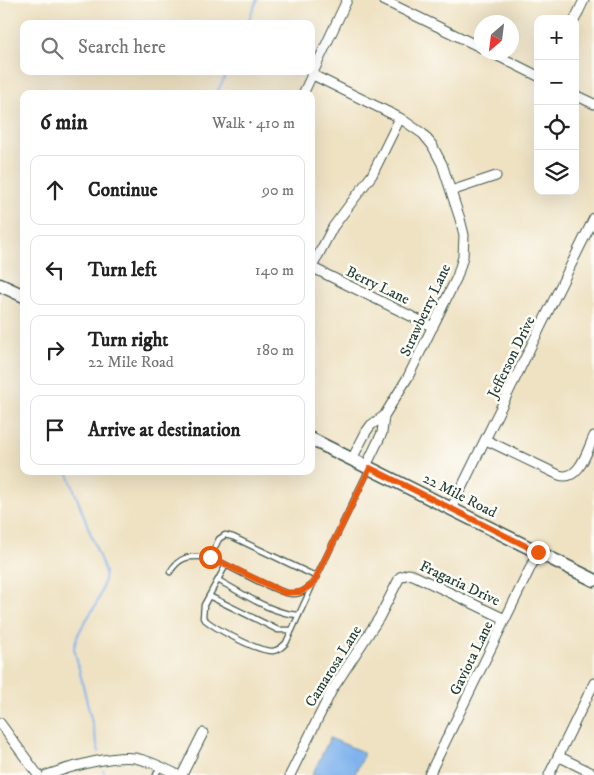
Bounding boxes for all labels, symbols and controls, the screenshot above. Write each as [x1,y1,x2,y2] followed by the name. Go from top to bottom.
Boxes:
[474,15,519,60] north arrow
[534,15,579,195] map controls
[534,15,579,60] button: +
[20,20,315,75] search box
[38,34,66,62] icon: search
[78,36,166,59] text: Search here
[534,60,579,105] button: −
[534,105,579,150] button: locate
[40,110,88,136] text: 6 min
[212,113,295,133] text: Walk · 410 m
[534,150,579,195] button: layers
[41,176,69,204] icon: ahead
[88,179,158,202] text: Continue
[262,180,294,200] text: 90 m
[41,256,69,284] icon: left
[88,259,157,282] text: Turn left
[255,260,294,280] text: 140 m
[396,261,455,360] street label: Strawberry Lane
[343,262,413,309] street label: Berry Lane
[483,313,539,403] street label: Jefferson Drive
[88,329,168,352] text: Turn right
[41,336,69,364] icon: right
[256,340,294,360] text: 180 m
[88,352,174,372] text: 22 Mile Road
[41,416,69,444] icon: arrive
[88,419,240,442] text: Arrive at destination
[420,469,500,522] street label: 22 Mile Road
[527,541,550,564] route end
[199,546,222,569] route start
[417,557,503,610] street label: Fragaria Drive
[445,618,498,698] street label: Gaviota Lane
[301,622,366,711] street label: Camarosa Lane

